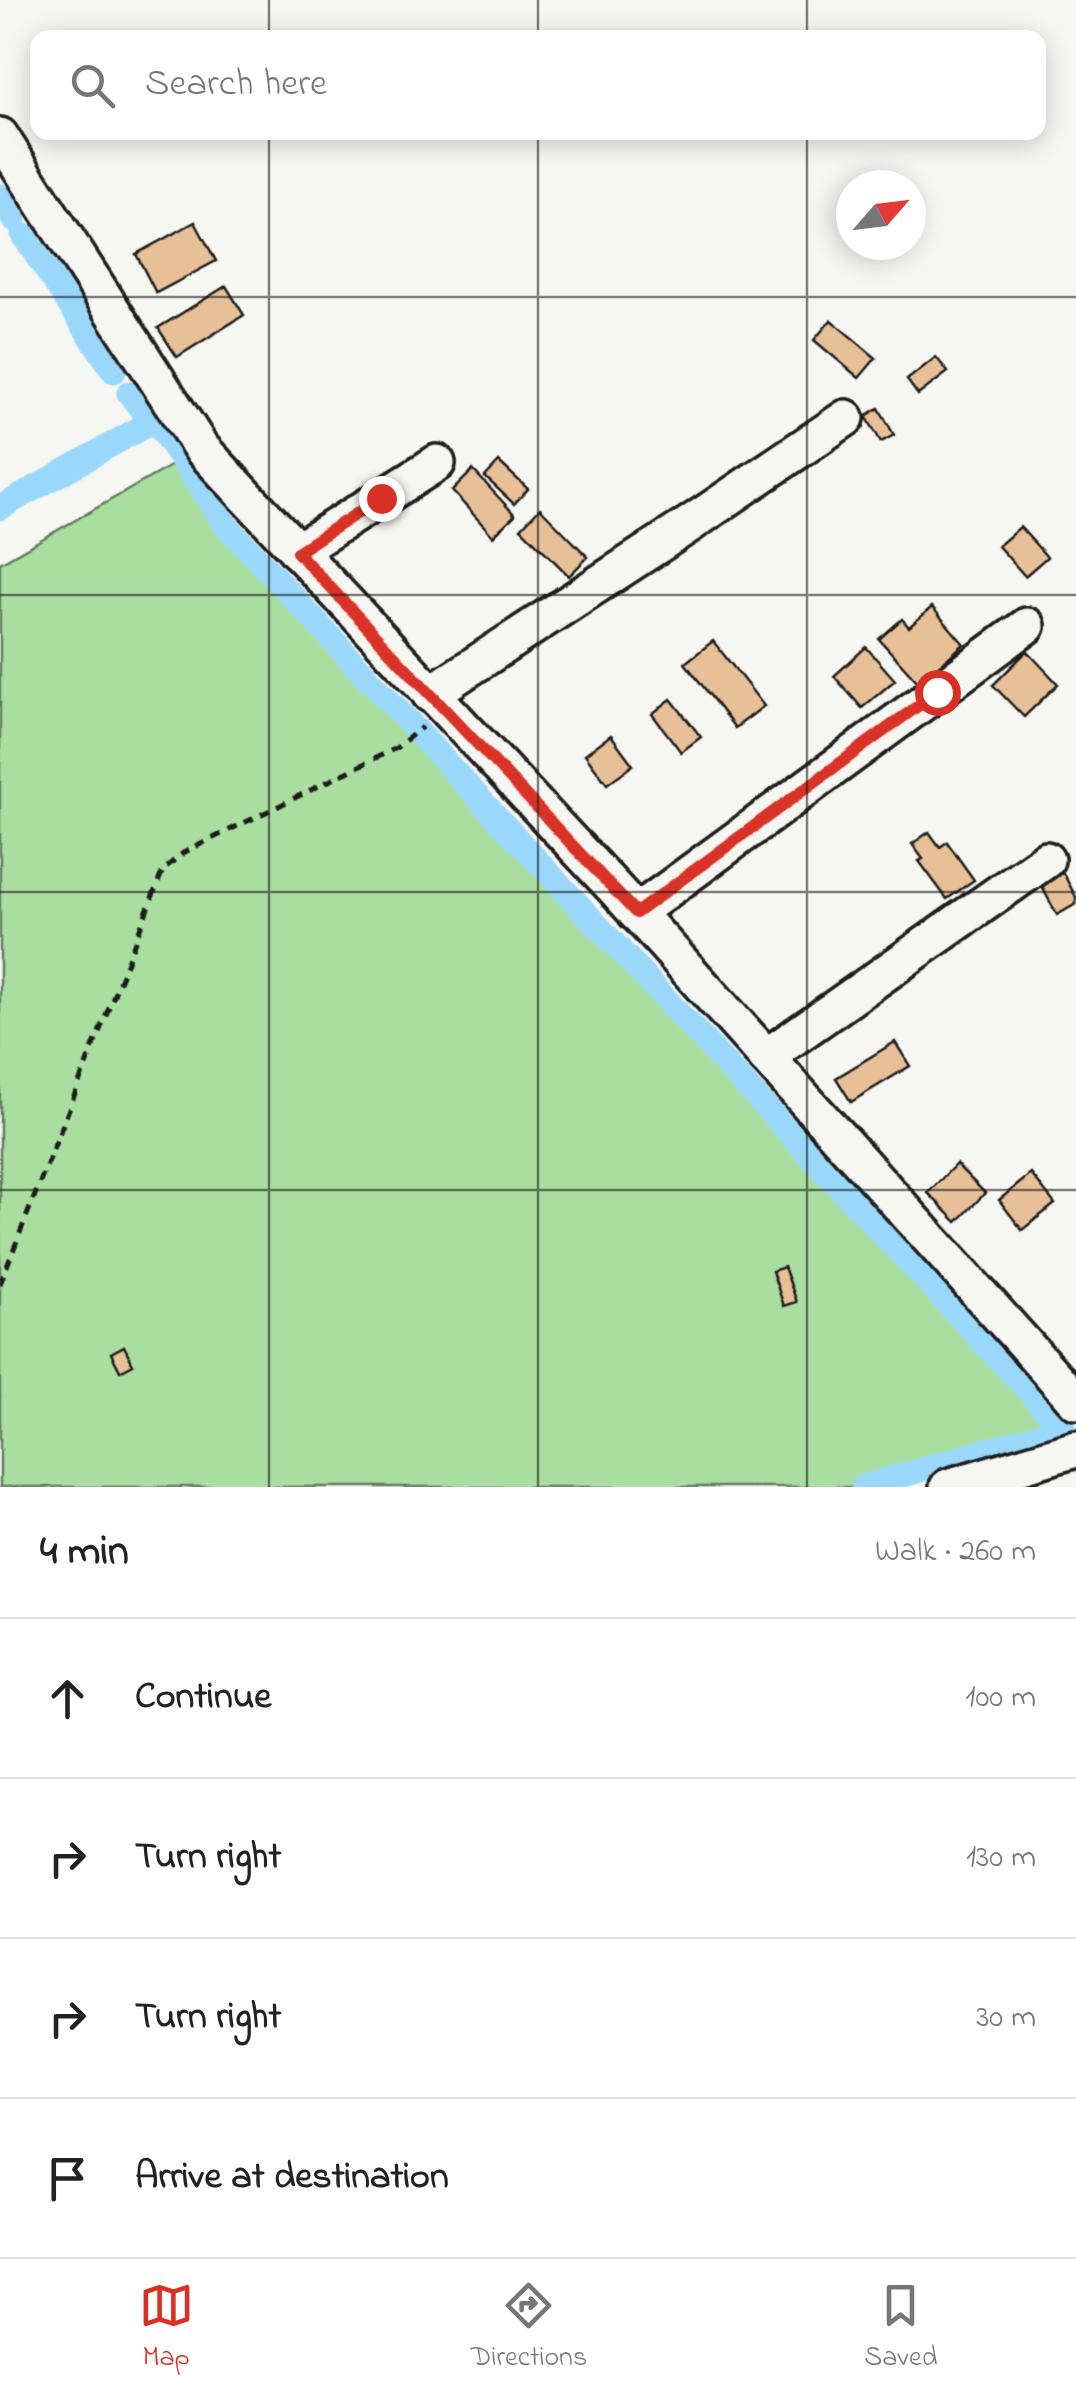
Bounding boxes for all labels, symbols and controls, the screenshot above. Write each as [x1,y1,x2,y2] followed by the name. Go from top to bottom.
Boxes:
[30,30,1046,140] search box
[145,57,327,113] text: Search here
[65,58,120,113] icon: search
[836,170,926,260] north arrow
[359,476,405,522] route end
[915,670,961,716] route start
[40,1522,129,1583] text: 4 min
[875,1529,1036,1576] text: Walk · 260 m
[135,1670,271,1726] text: Continue
[40,1671,95,1726] icon: ahead
[965,1675,1036,1722] text: 100 m
[135,1830,281,1886] text: Turn right
[40,1831,95,1886] icon: right
[966,1835,1036,1882] text: 130 m
[135,1990,281,2046] text: Turn right
[40,1991,95,2046] icon: right
[976,1995,1036,2042] text: 30 m
[135,2150,449,2206] text: Arrive at destination
[40,2151,95,2206] icon: arrive
[139,2278,194,2379] tab: Map
[471,2278,587,2379] tab: Directions
[864,2278,937,2379] tab: Saved

